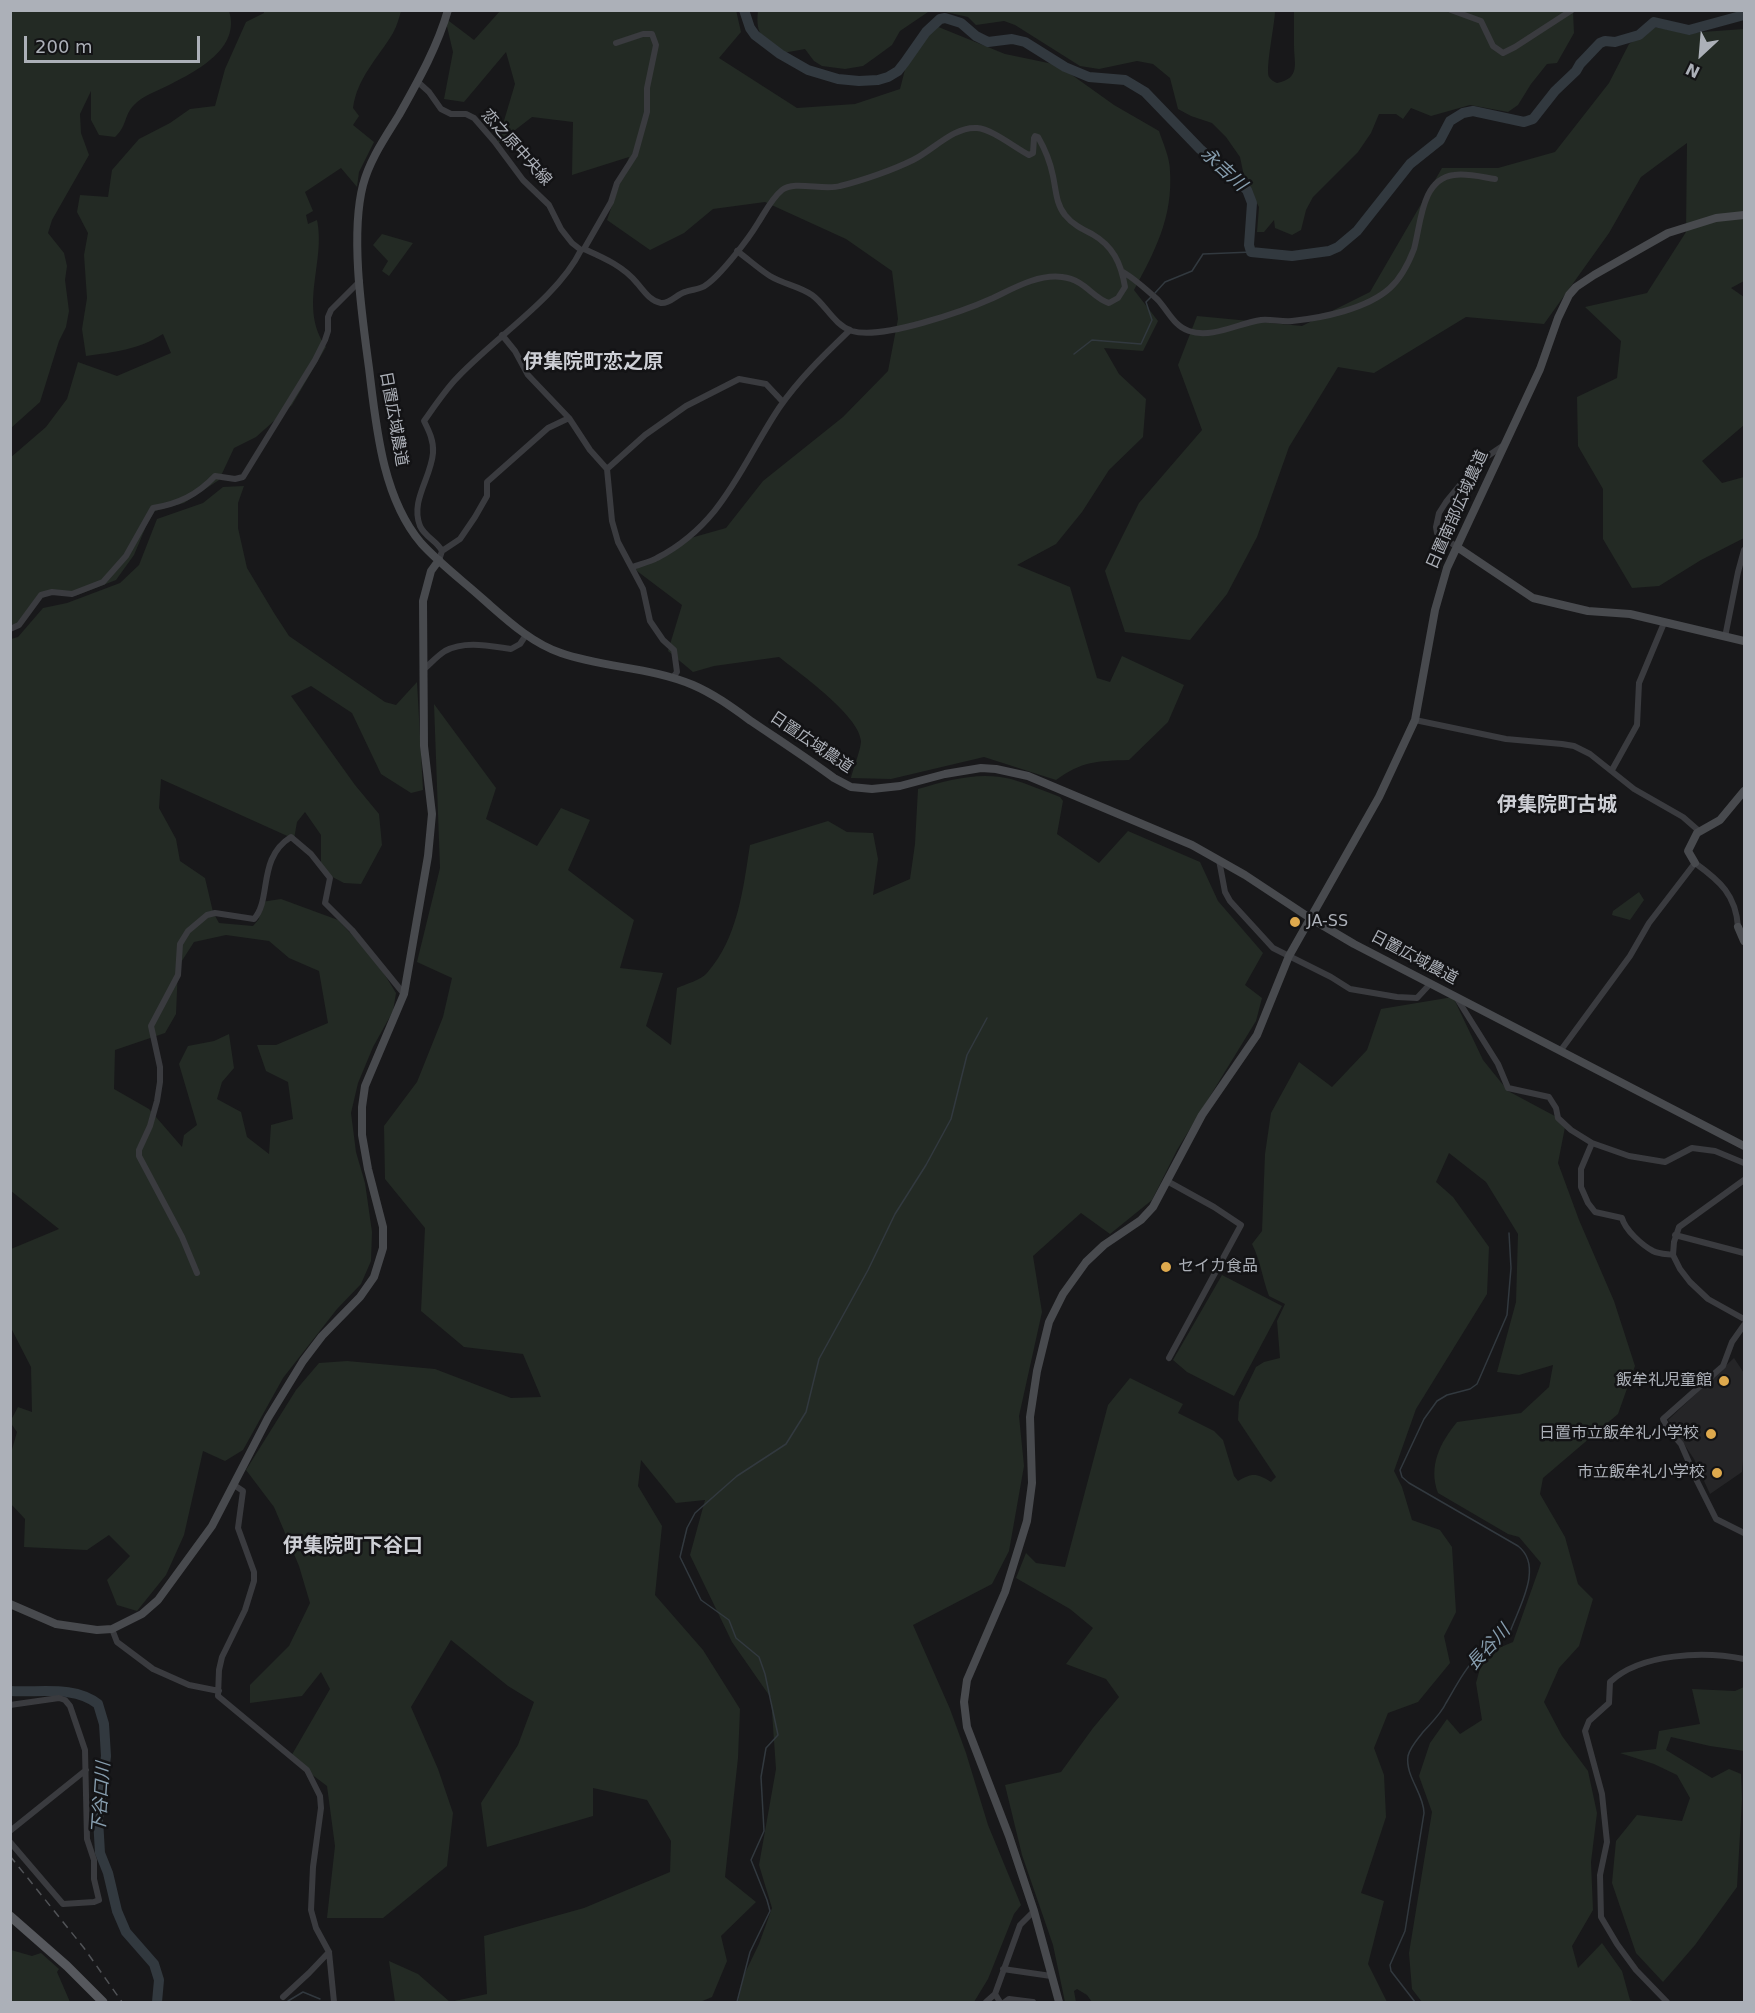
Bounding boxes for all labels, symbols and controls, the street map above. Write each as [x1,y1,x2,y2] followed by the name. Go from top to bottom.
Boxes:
[27,24,202,62] scale bar
[1671,24,1731,84] north arrow
[35,36,93,57] text: 200 m
[1683,59,1703,82] text: N
[477,106,555,190] street label: 恋之原中央線
[1196,144,1250,196] water label: 永吉川
[523,351,663,375] district label: 伊集院町恋之原
[375,370,411,468] street label: 日置広域農道
[1423,448,1493,572] street label: 日置南部広域農道
[766,708,856,778] street label: 日置広域農道
[1497,794,1617,818] district label: 伊集院町古城
[1307,912,1348,932] place label: JA-SS
[1288,915,1302,929] marker: JA-SS
[1367,927,1461,989] street label: 日置広域農道
[1178,1257,1258,1277] place label: セイカ食品
[1159,1260,1173,1274] marker: セイカ食品
[1616,1371,1712,1391] place label: 飯牟礼児童館
[1717,1374,1731,1388] marker: 飯牟礼児童館
[1539,1424,1699,1444] place label: 日置市立飯牟礼小学校
[1704,1427,1718,1441] marker: 日置市立飯牟礼小学校
[1577,1463,1705,1483] place label: 市立飯牟礼小学校
[1710,1466,1724,1480] marker: 市立飯牟礼小学校
[283,1535,423,1559] district label: 伊集院町下谷口
[1463,1621,1515,1675] water label: 長谷川
[89,1761,115,1835] water label: 下谷口川

